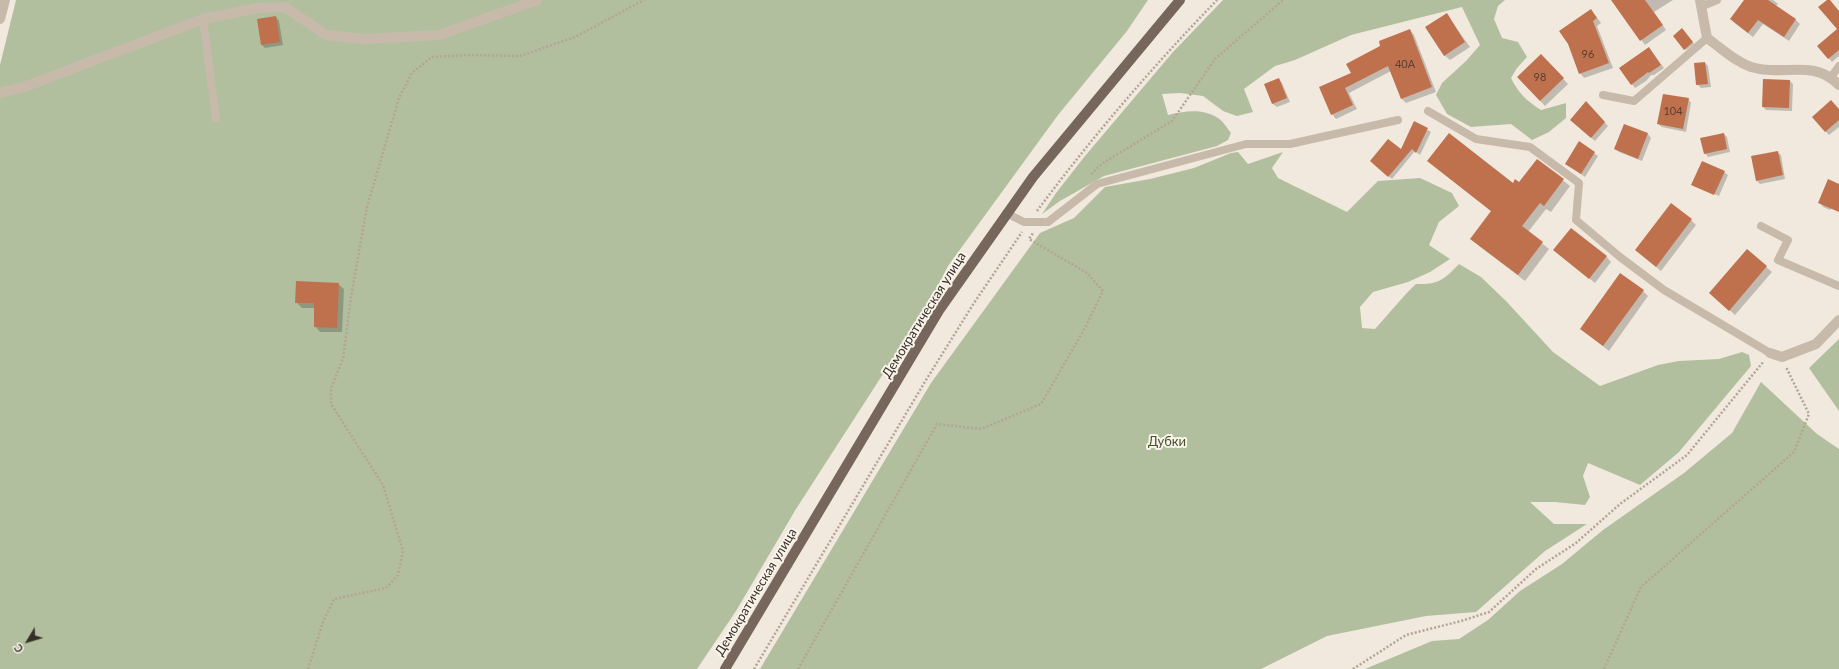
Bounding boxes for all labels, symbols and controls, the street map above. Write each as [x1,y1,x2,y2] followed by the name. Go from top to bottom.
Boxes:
[1582,47,1594,61] house number: 96
[1395,57,1415,71] house number: 40А
[1534,70,1546,84] house number: 98
[1663,104,1683,118] house number: 104
[879,249,969,381] street label: Демократическая улица
[1148,434,1186,450] park label: Дубки
[712,525,800,659] street label: Демократическая улица
[8,621,48,661] north arrow
[11,642,26,656] text: С

